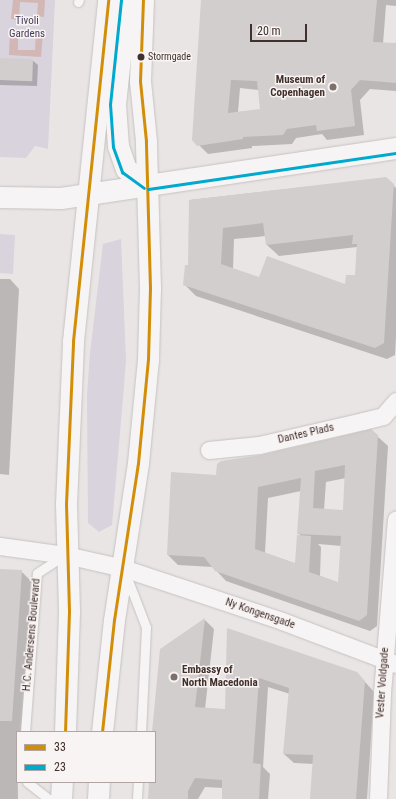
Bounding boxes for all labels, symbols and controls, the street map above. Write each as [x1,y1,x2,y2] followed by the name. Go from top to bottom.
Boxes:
[9,15,45,41] park label: Tivoli Gardens
[252,16,309,42] scale bar
[257,24,281,38] text: 20 m
[148,51,191,63] place label: Stormgade
[136,52,146,62] marker: Stormgade
[270,74,325,100] place label: Museum of Copenhagen
[328,82,338,92] marker: Museum of Copenhagen
[277,421,335,447] street label: Dantes Plads
[20,578,44,692] street label: H.C. Andersens Boulevard
[223,596,297,632] street label: Ny Kongensgade
[374,647,392,719] street label: Vester Voldgade
[182,664,258,690] place label: Embassy of North Macedonia
[169,672,179,682] marker: Embassy of North Macedonia
[16,731,156,783] legend
[54,740,66,754] text: 33
[54,760,66,774] text: 23

